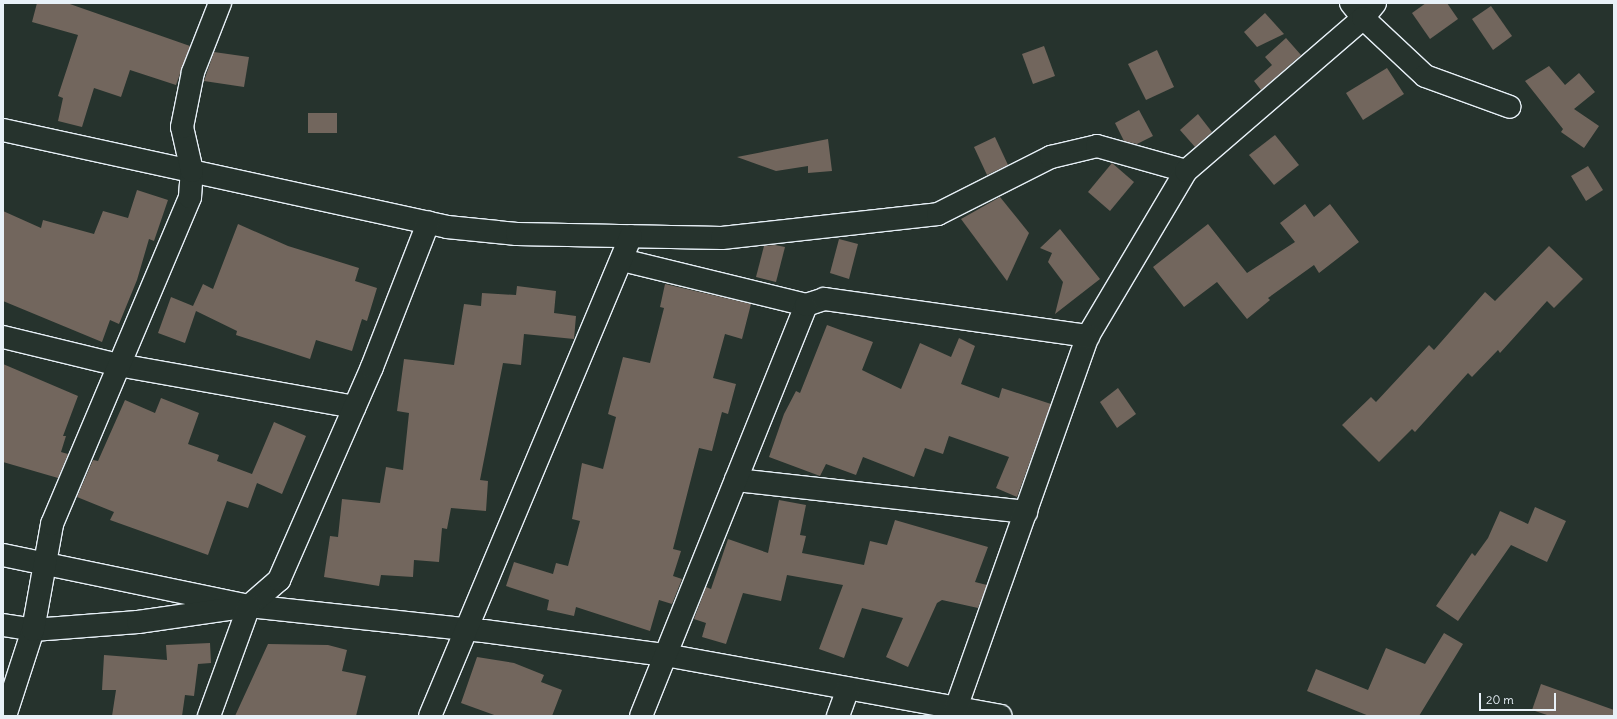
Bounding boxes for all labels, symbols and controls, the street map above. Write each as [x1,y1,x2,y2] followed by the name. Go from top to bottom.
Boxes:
[1481,685,1558,711] scale bar
[1486,692,1514,707] text: 20 m

